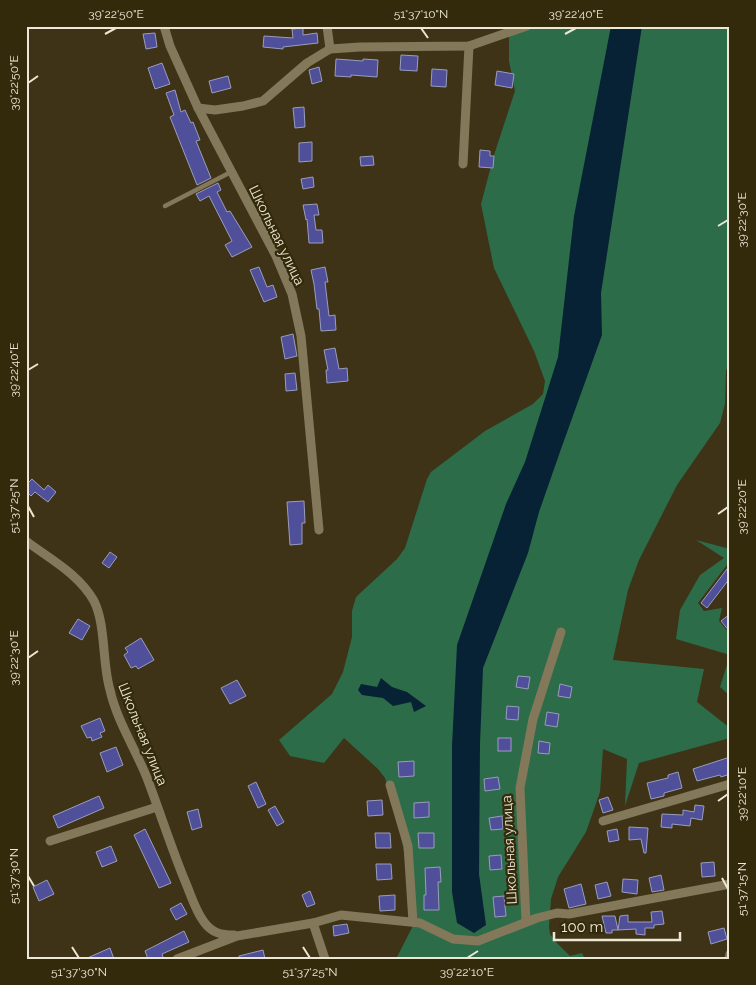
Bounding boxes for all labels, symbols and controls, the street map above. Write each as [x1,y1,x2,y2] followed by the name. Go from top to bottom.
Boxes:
[88,7,144,21] text: 39°22'50"E
[394,7,448,21] text: 51°37'10"N
[549,7,603,21] text: 39°22'40"E
[7,55,21,111] text: 39°22'50"E
[246,182,308,288] street label: Школьная улица
[735,192,749,248] text: 39°22'30"E
[7,343,21,397] text: 39°22'40"E
[7,478,21,534] text: 51°37'25"N
[735,479,749,535] text: 39°22'20"E
[7,630,21,686] text: 39°22'30"E
[115,680,171,788] street label: Школьная улица
[735,767,749,821] text: 39°22'10"E
[498,795,520,905] street label: Школьная улица
[7,848,21,904] text: 51°37'30"N
[735,862,749,916] text: 51°37'15"N
[554,910,680,942] scale bar
[561,918,603,936] text: 100 m
[51,965,107,979] text: 51°37'30"N
[282,965,338,979] text: 51°37'25"N
[440,965,494,979] text: 39°22'10"E

